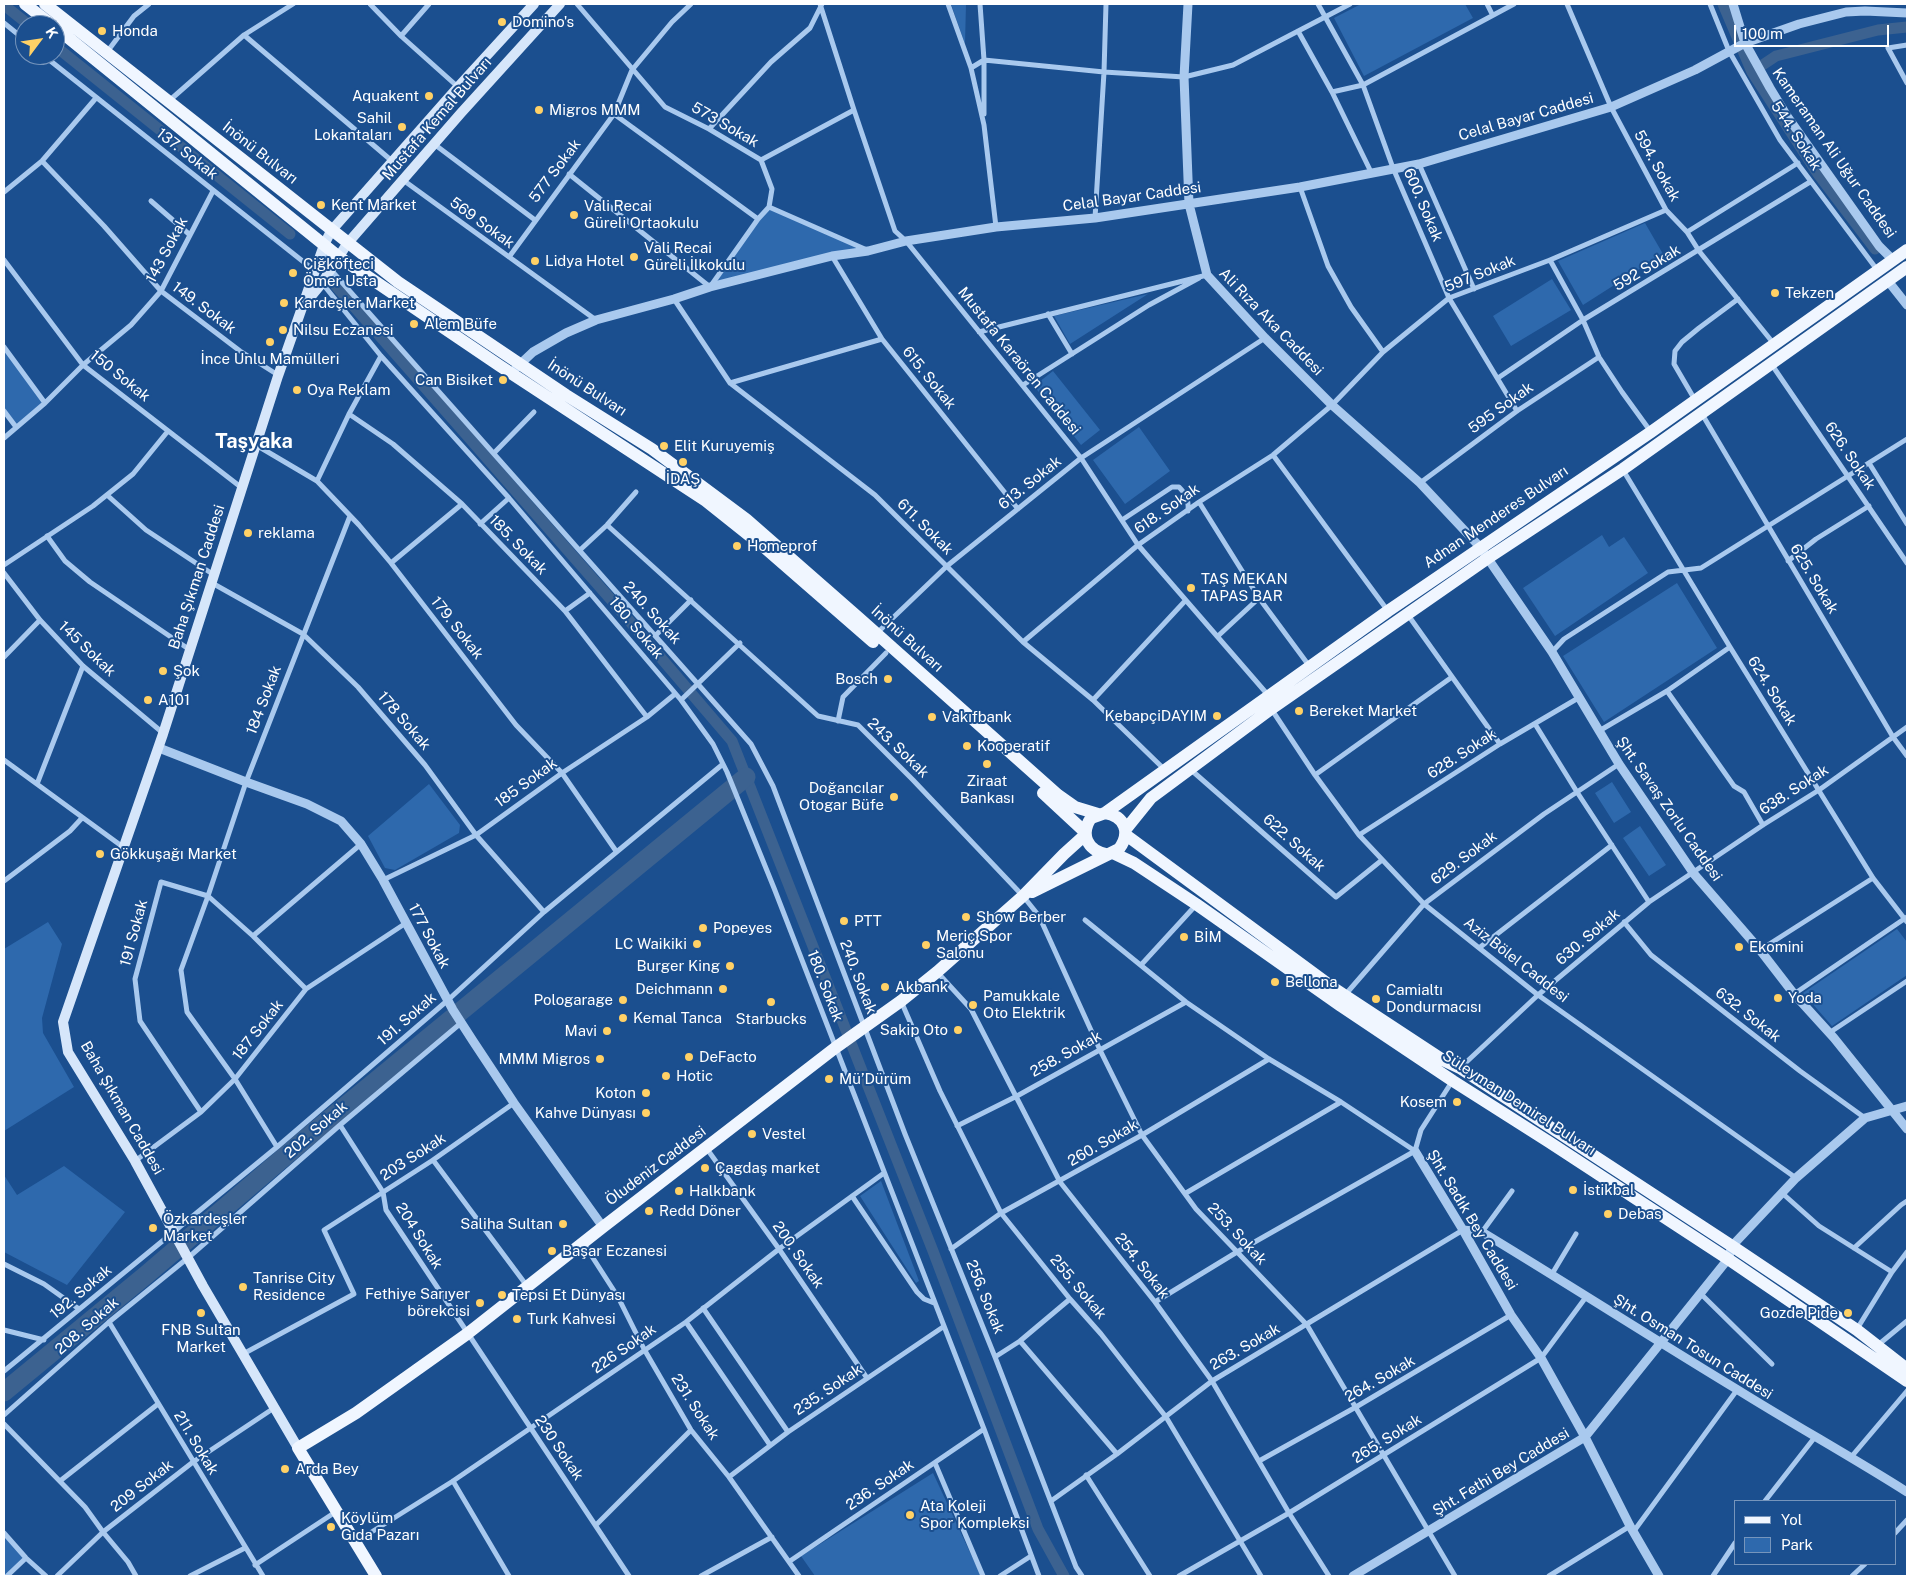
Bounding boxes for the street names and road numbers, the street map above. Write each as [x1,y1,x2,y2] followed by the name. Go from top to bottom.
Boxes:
[379,54,495,184] street label: Mustafa Kemal Bulvarı
[1768,64,1900,242] street label: Kameraman Ali Uğur Caddesi
[1456,89,1596,145] street label: Celal Bayar Caddesi
[688,98,762,152] street label: 573 Sokak
[1767,98,1825,174] street label: 544. Sokak
[219,118,301,188] street label: İnönü Bulvarı
[153,124,221,184] street label: 137. Sokak
[1630,127,1684,205] street label: 594. Sokak
[525,136,585,206] street label: 577 Sokak
[1399,166,1447,244] street label: 600. Sokak
[1062,178,1202,216] street label: Celal Bayar Caddesi
[446,194,518,252] street label: 569 Sokak
[142,214,192,286] street label: 143 Sokak
[1610,241,1684,295] street label: 592 Sokak
[1442,252,1518,296] street label: 597 Sokak
[1215,265,1327,379] street label: Ali Rıza Aka Caddesi
[168,278,240,338] street label: 149. Sokak
[954,284,1084,438] street label: Mustafa Karaören Caddesi
[898,343,960,413] street label: 615. Sokak
[86,346,154,406] street label: 150 Sokak
[544,356,630,420] street label: İnönü Bulvarı
[1465,378,1537,438] street label: 595 Sokak
[1821,419,1879,493] street label: 626. Sokak
[995,452,1065,514] street label: 613. Sokak
[1420,462,1572,572] street label: Adnan Menderes Bulvarı
[1131,480,1203,538] street label: 618. Sokak
[893,495,957,559] street label: 611. Sokak
[165,502,229,652] street label: Baha Şıkman Caddesi
[485,511,551,579] street label: 185. Sokak
[1786,541,1842,617] street label: 625. Sokak
[619,578,685,648] street label: 240. Sokak
[427,593,487,663] street label: 179. Sokak
[605,593,667,663] street label: 180. Sokak
[867,602,947,676] street label: İnönü Bulvarı
[55,617,119,681] street label: 145 Sokak
[1744,653,1800,729] street label: 624. Sokak
[243,663,285,737] street label: 184 Sokak
[374,688,434,754] street label: 178 Sokak
[864,714,932,782] street label: 243. Sokak
[1424,725,1500,783] street label: 628. Sokak
[1612,733,1726,885] street label: Şht. Savaş Zorlu Caddesi
[491,754,561,812] street label: 185 Sokak
[1756,761,1832,819] street label: 638. Sokak
[1259,810,1329,876] street label: 622. Sokak
[1427,827,1501,889] street label: 629. Sokak
[116,897,152,969] street label: 191 Sokak
[404,900,454,972] street label: 177 Sokak
[1552,905,1624,969] street label: 630. Sokak
[1460,913,1572,1007] street label: Aziz Bölel Caddesi
[836,937,880,1017] street label: 240. Sokak
[803,948,847,1024] street label: 180. Sokak
[1712,984,1784,1046] street label: 632. Sokak
[374,989,440,1049] street label: 191. Sokak
[229,996,287,1064] street label: 187 Sokak
[1027,1027,1105,1081] street label: 258. Sokak
[76,1038,168,1178] street label: Baha Şıkman Caddesi
[1439,1047,1599,1159] street label: Süleyman Demirel Bulvarı
[281,1098,351,1162] street label: 202. Sokak
[1065,1116,1141,1170] street label: 260. Sokak
[602,1122,710,1210] street label: Öludeniz Caddesi
[377,1129,449,1185] street label: 203 Sokak
[1423,1146,1521,1294] street label: Şht. Sadık Bey Caddesi
[1204,1199,1270,1269] street label: 253. Sokak
[392,1200,446,1272] street label: 204 Sokak
[768,1218,828,1292] street label: 200. Sokak
[1111,1230,1173,1302] street label: 254. Sokak
[1046,1251,1110,1323] street label: 255. Sokak
[962,1257,1008,1337] street label: 256. Sokak
[47,1261,115,1323] street label: 192. Sokak
[1610,1290,1776,1404] street label: Şht. Osman Tosun Caddesi
[52,1294,122,1358] street label: 208. Sokak
[588,1320,660,1378] street label: 226 Sokak
[1207,1320,1283,1374] street label: 263. Sokak
[1342,1352,1418,1406] street label: 264. Sokak
[790,1361,866,1419] street label: 235. Sokak
[667,1371,723,1443] street label: 231. Sokak
[170,1408,222,1478] street label: 211. Sokak
[1349,1411,1425,1467] street label: 265. Sokak
[531,1412,587,1484] street label: 230 Sokak
[1429,1424,1573,1520] street label: Şht. Fethi Bey Caddesi
[107,1456,177,1516] street label: 209 Sokak
[843,1456,917,1514] street label: 236. Sokak

